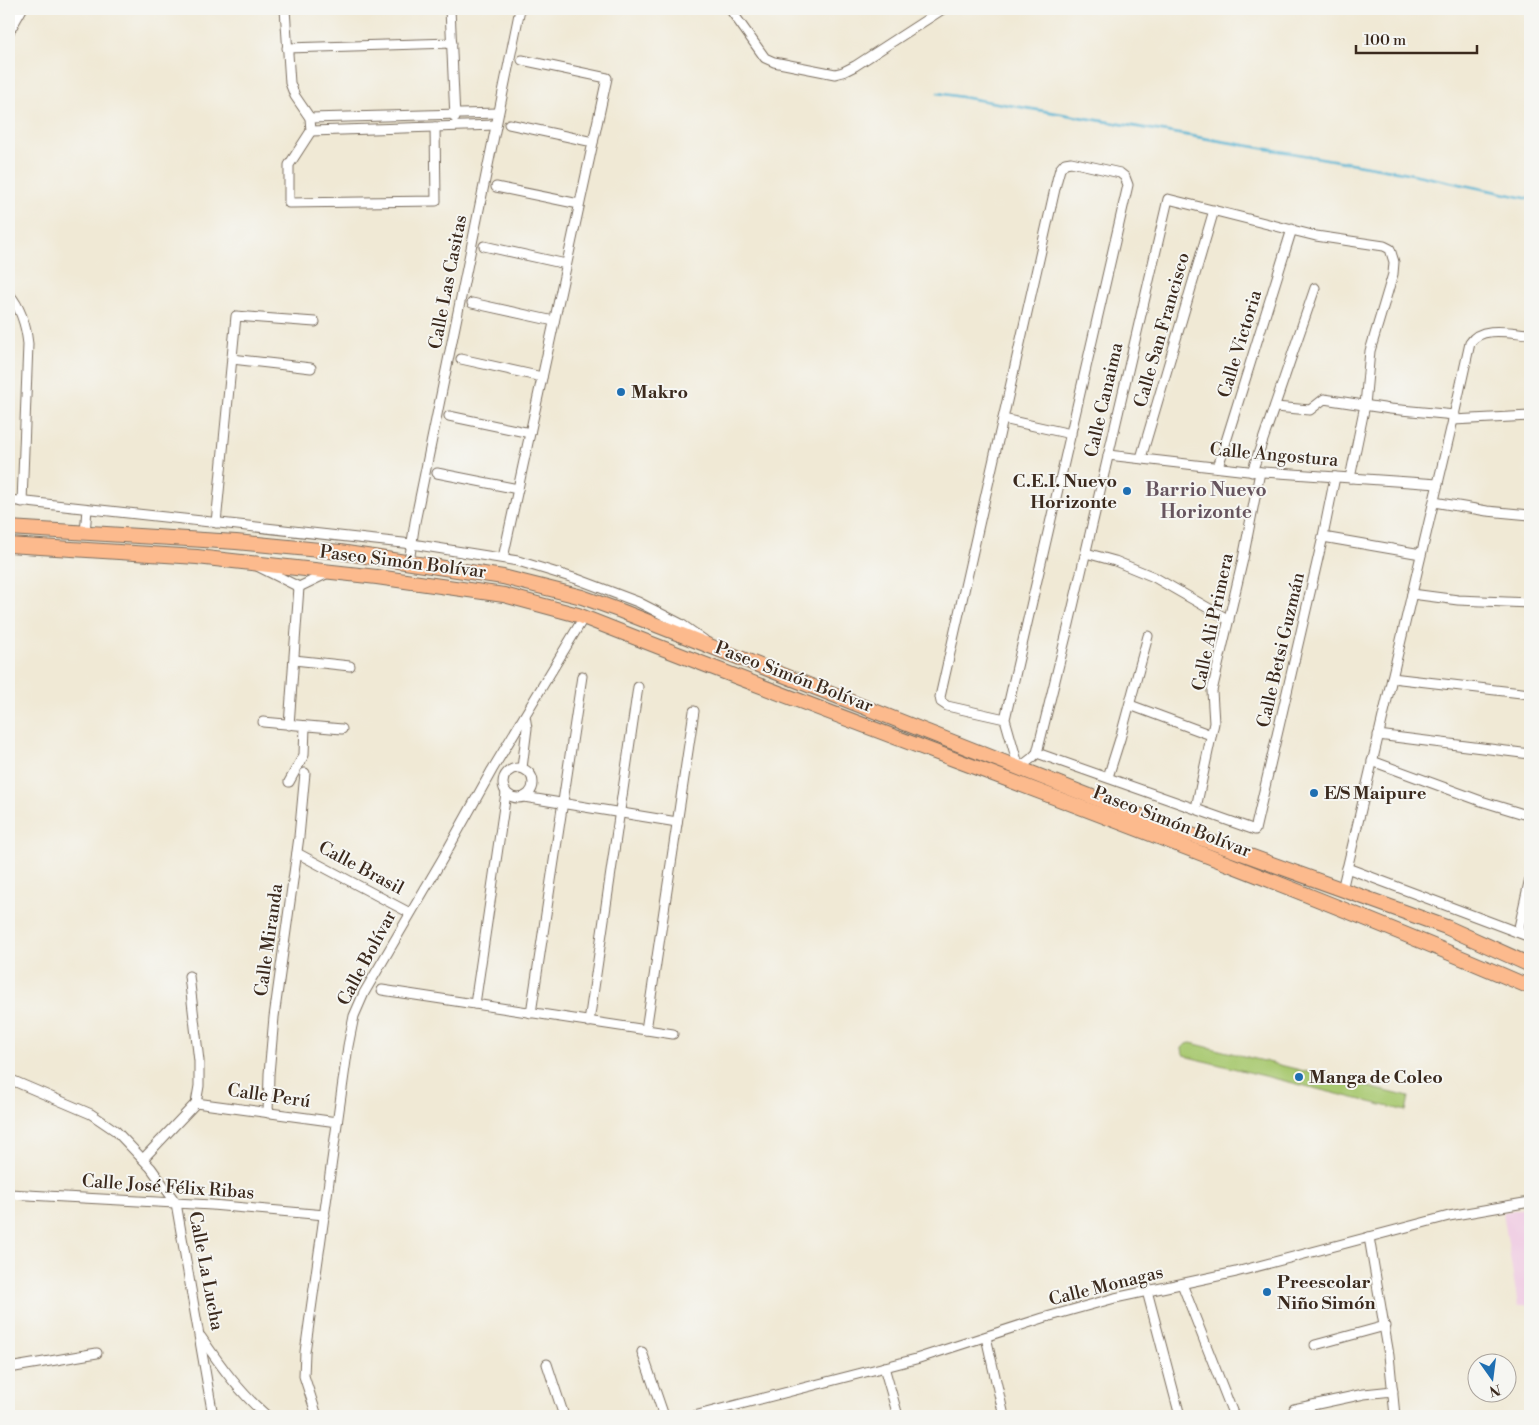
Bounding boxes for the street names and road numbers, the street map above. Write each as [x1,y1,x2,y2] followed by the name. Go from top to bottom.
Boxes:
[424,213,472,351] street label: Calle Las Casitas
[1129,250,1195,410] street label: Calle San Francisco
[1213,287,1268,401] street label: Calle Victoria
[1080,340,1129,460] street label: Calle Canaima
[1209,438,1340,472] street label: Calle Angostura
[318,540,488,584] street label: Paseo Simón Bolívar
[1187,550,1239,693] street label: Calle Ali Primera
[1252,570,1310,730] street label: Calle Betsi Guzmán
[712,636,877,718] street label: Paseo Simón Bolívar
[1090,781,1255,863] street label: Paseo Simón Bolívar
[314,836,408,900] street label: Calle Brasil
[250,881,288,998] street label: Calle Miranda
[332,906,402,1010] street label: Calle Bolívar
[226,1079,313,1113] street label: Calle Perú
[81,1169,255,1205] street label: Calle José Félix Ribas
[183,1210,229,1333] street label: Calle La Lucha
[1046,1261,1166,1311] street label: Calle Monagas

